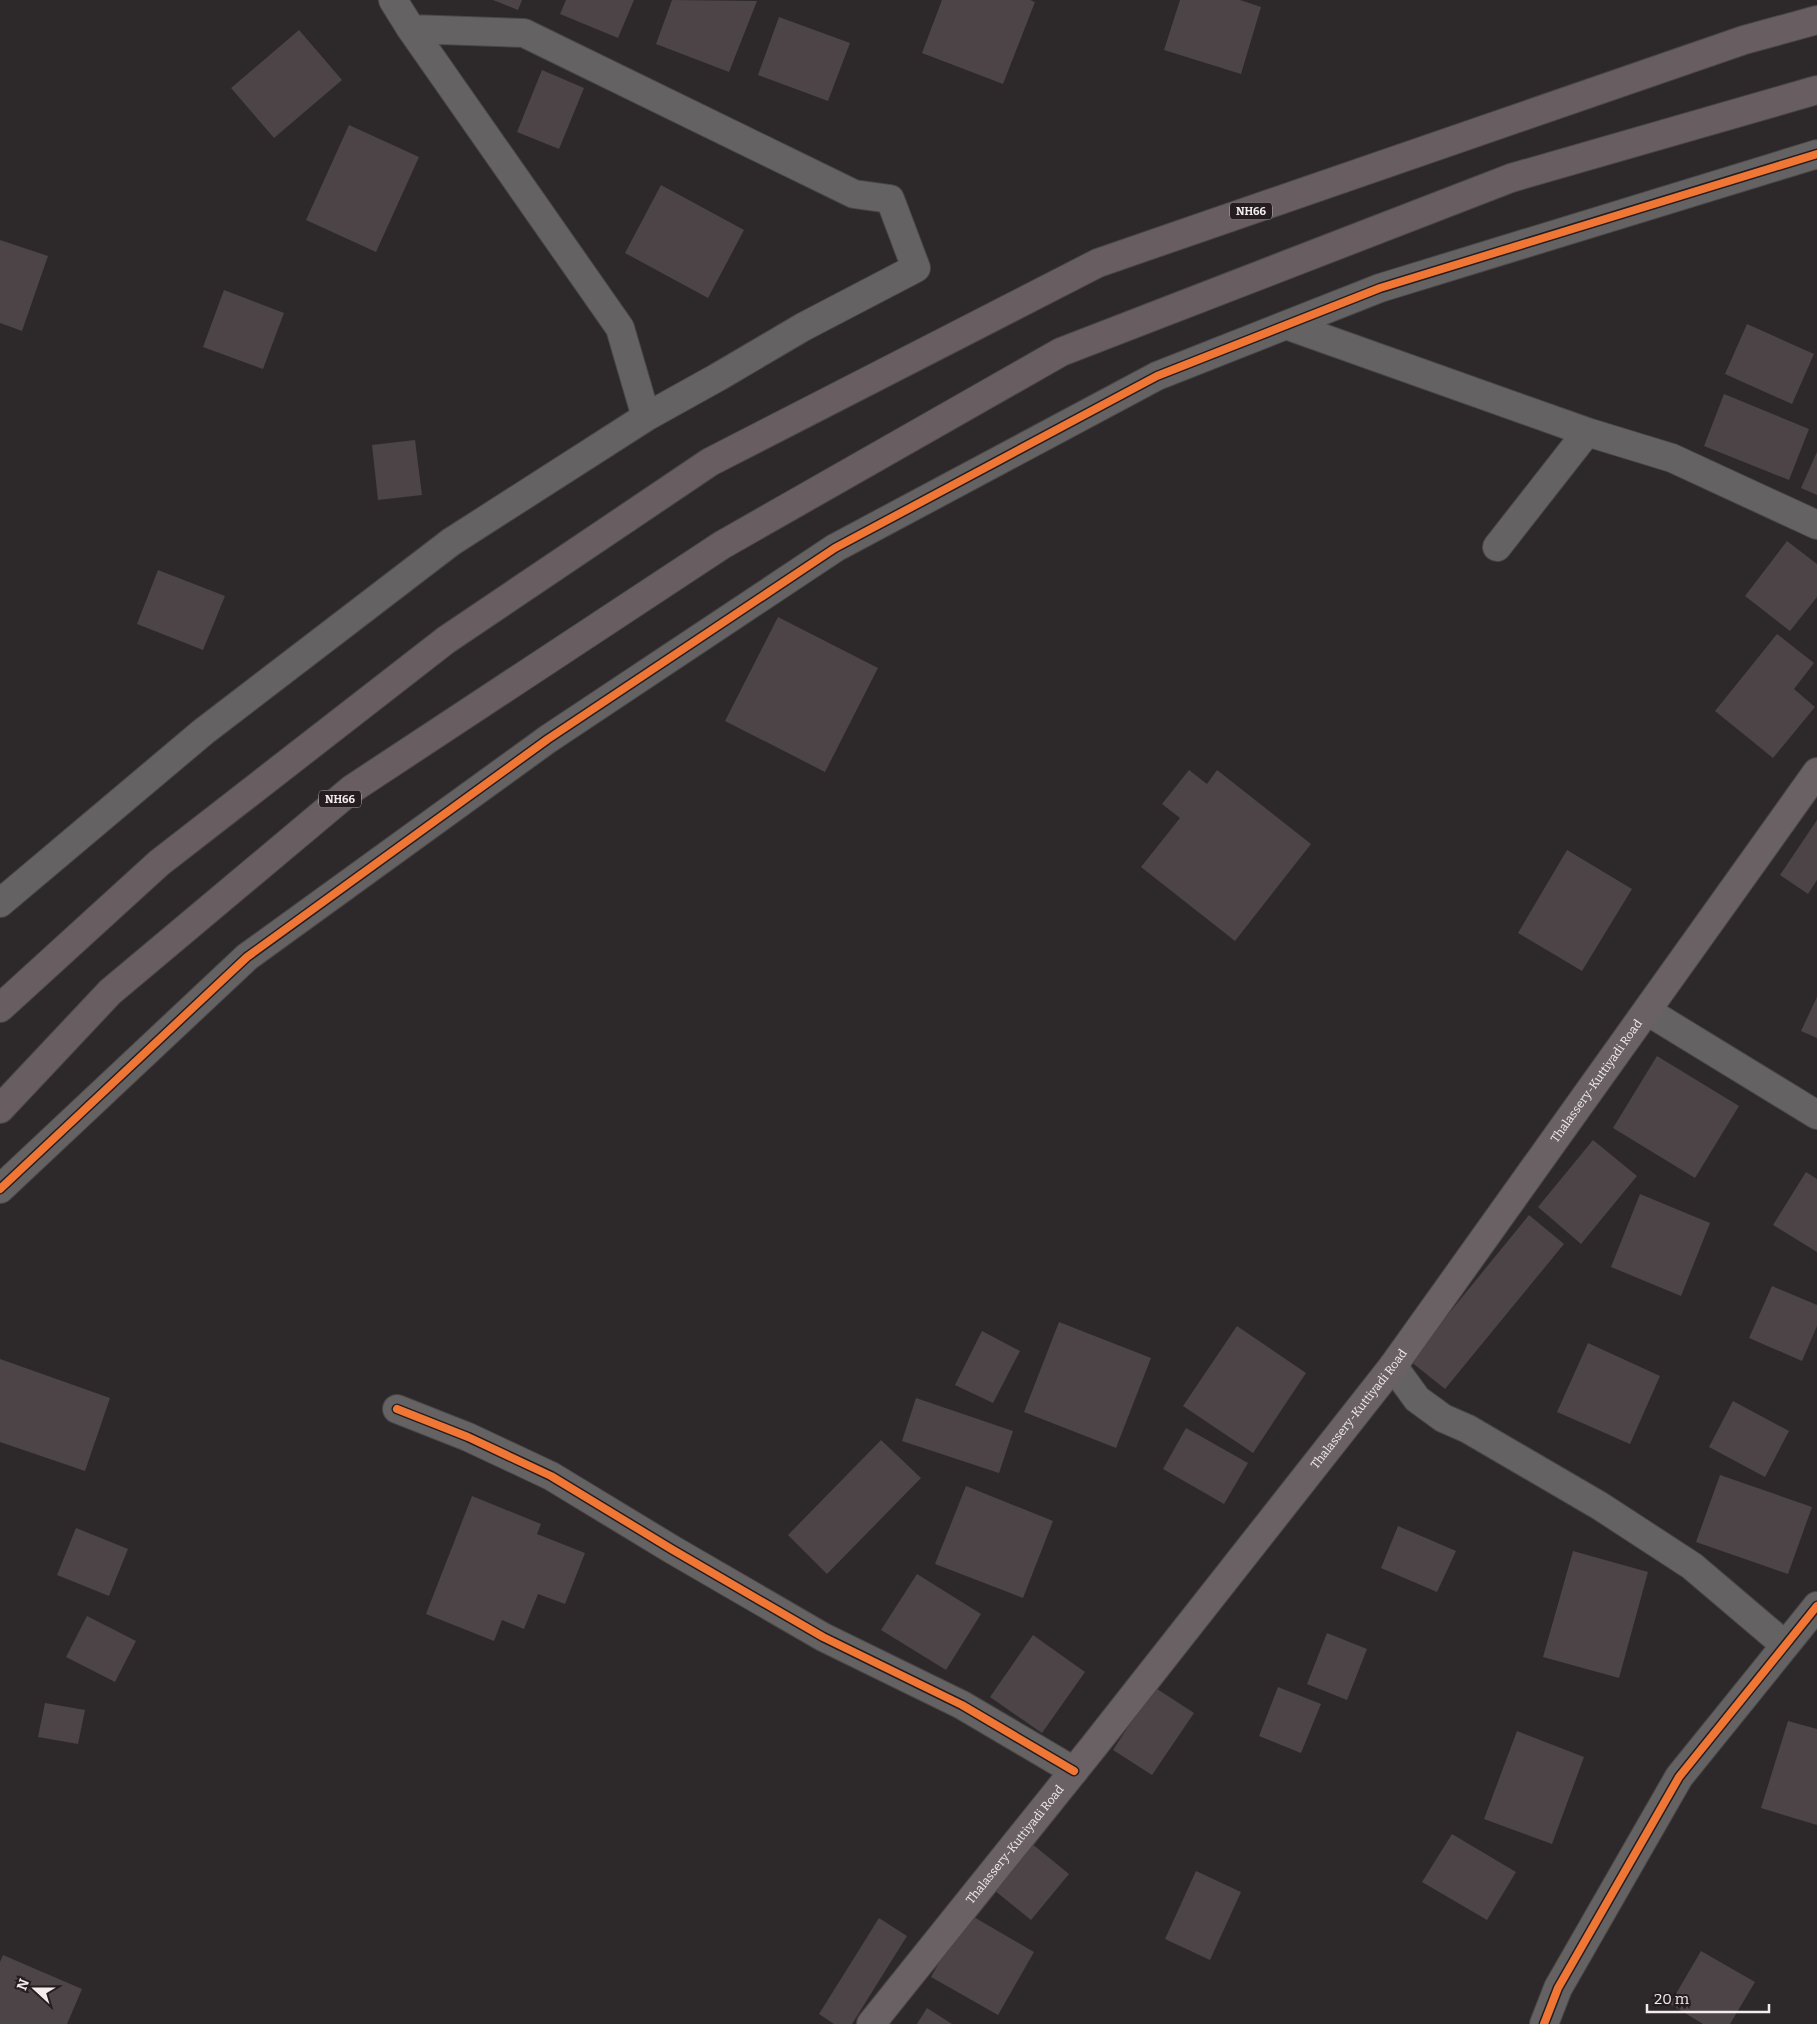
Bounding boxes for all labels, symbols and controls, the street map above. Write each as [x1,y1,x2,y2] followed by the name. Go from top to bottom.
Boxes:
[1230,202,1272,220] road number: NH66
[319,791,361,808] road number: NH66
[1548,1017,1645,1145] street label: Thalassery-Kuttiyadi Road
[1308,1346,1410,1472] street label: Thalassery-Kuttiyadi Road
[963,1783,1067,1907] street label: Thalassery-Kuttiyadi Road
[10,1964,60,2014] north arrow
[13,1976,33,1993] text: N
[1647,1982,1770,2014] scale bar
[1654,1990,1690,2008] text: 20 m

